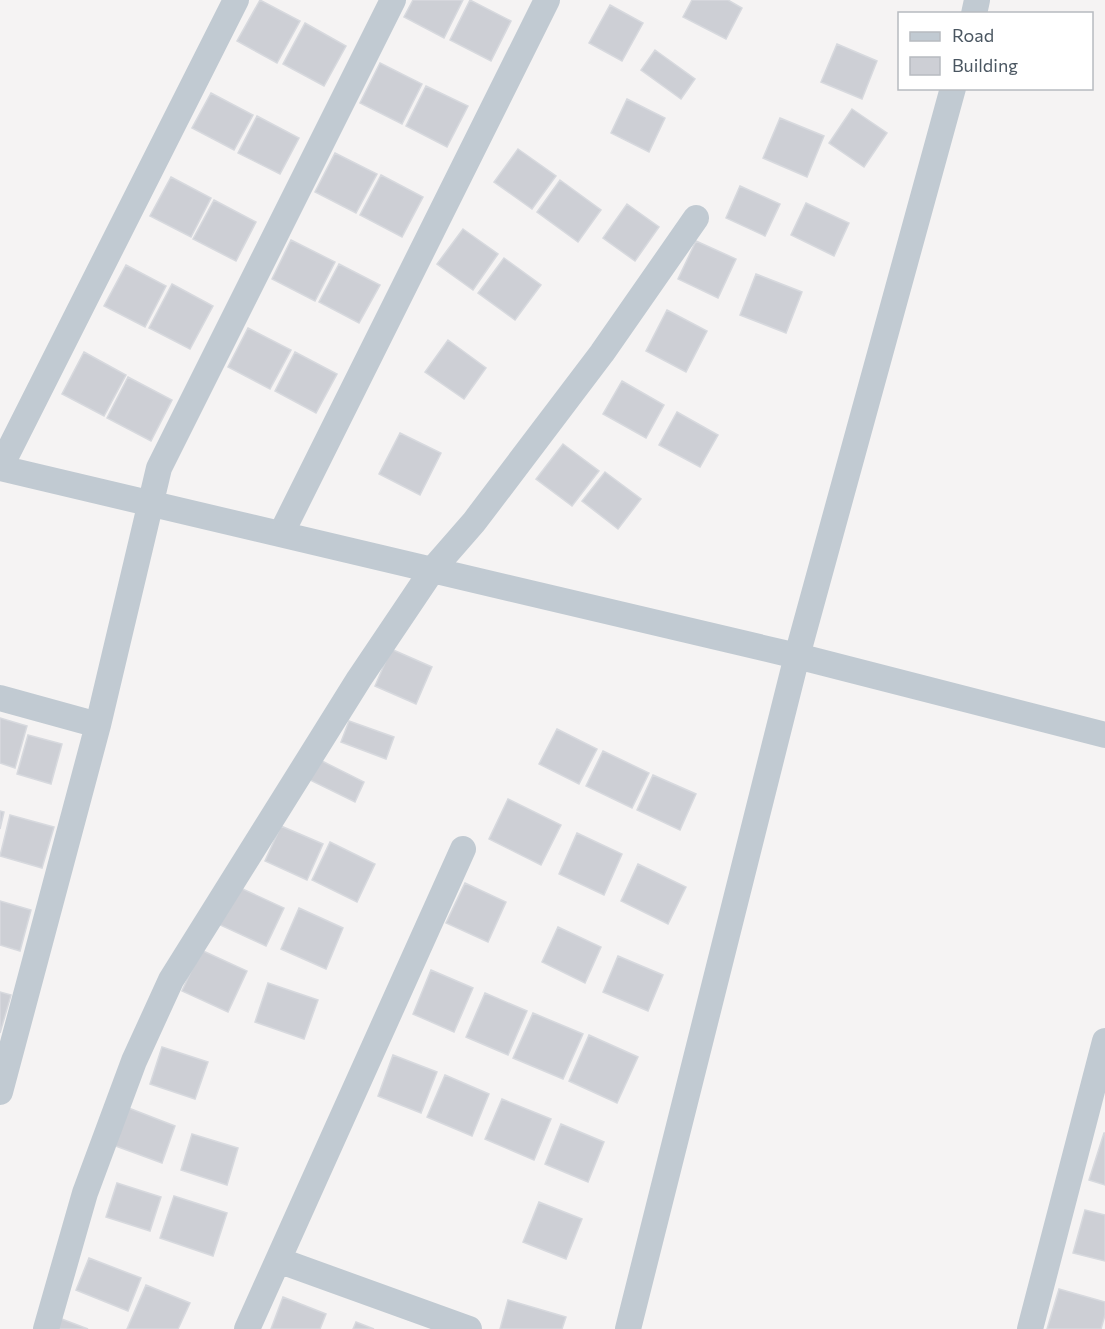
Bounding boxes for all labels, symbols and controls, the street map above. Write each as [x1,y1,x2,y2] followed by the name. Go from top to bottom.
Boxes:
[898,12,1093,90] legend
[952,24,994,46] text: Road
[952,54,1018,76] text: Building

